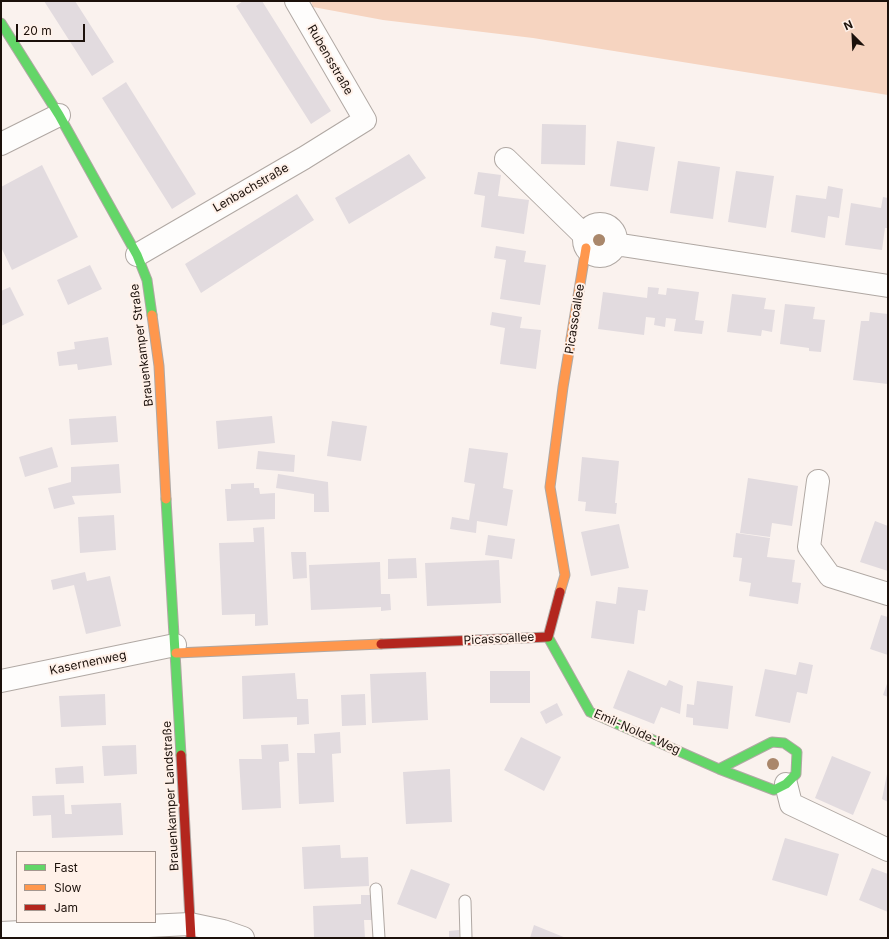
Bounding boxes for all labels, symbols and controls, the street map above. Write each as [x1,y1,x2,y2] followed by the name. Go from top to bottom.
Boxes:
[18,16,87,42] scale bar
[833,16,873,56] north arrow
[841,17,855,33] text: N
[304,22,356,98] street label: Rubensstraße
[23,23,52,38] text: 20 m
[211,161,291,215] street label: Lenbachstraße
[127,283,157,407] street label: Brauenkamper Straße
[562,283,588,355] street label: Picassoallee
[463,630,535,648] street label: Picassoallee
[48,648,128,678] street label: Kasernenweg
[592,707,682,757] street label: Emil-Nolde-Weg
[160,721,182,871] street label: Brauenkamper Landstraße
[16,851,156,923] legend
[54,860,78,875] text: Fast
[54,880,81,895] text: Slow
[54,900,78,915] text: Jam

